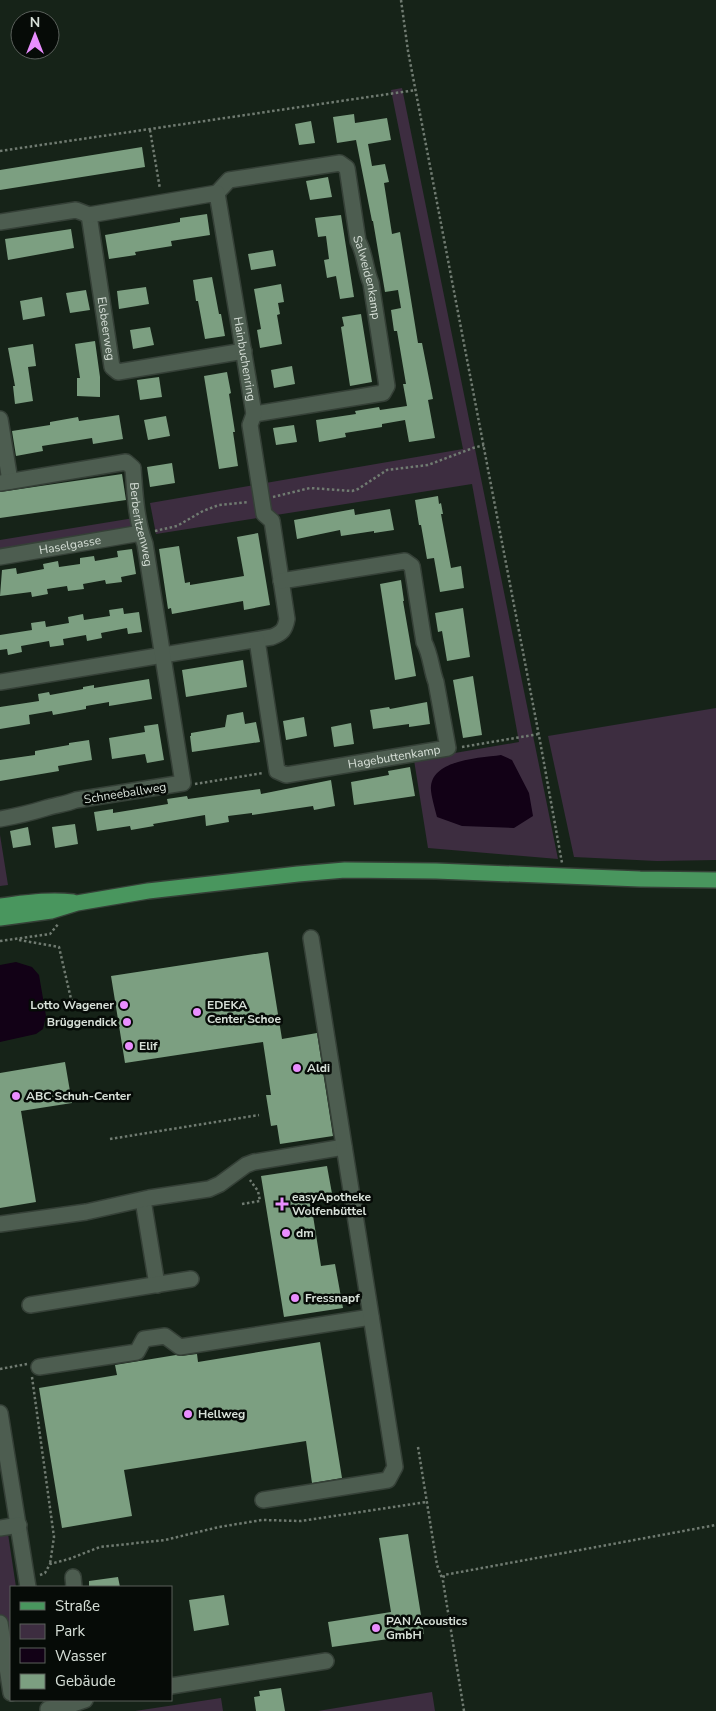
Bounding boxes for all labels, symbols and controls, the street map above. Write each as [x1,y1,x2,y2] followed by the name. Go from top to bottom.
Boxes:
[10,10,60,60] north arrow
[30,13,40,32] text: N
[349,234,385,320] street label: Salweidenkamp
[93,296,119,362] street label: Elsbeerweg
[230,315,260,402] street label: Hainbuchenring
[126,482,156,568] street label: Berberitzenweg
[38,532,102,558] street label: Haselgasse
[347,741,442,773] street label: Hagebuttenkamp
[83,779,167,807] street label: Schneeballweg
[30,997,114,1013] place label: Lotto Wagener
[207,997,281,1027] place label: EDEKA Center Schoe
[118,999,130,1011] marker: Lotto Wagener
[191,1006,203,1018] marker: EDEKA Center Schoe
[47,1014,118,1030] place label: Brüggendick
[121,1016,133,1028] marker: Brüggendick
[139,1038,158,1054] place label: Elif
[123,1040,135,1052] marker: Elif
[307,1060,330,1076] place label: Aldi
[291,1062,303,1074] marker: Aldi
[26,1088,131,1104] place label: ABC Schuh-Center
[10,1090,22,1102] marker: ABC Schuh-Center
[292,1189,372,1219] place label: easyApotheke Wolfenbüttel
[276,1198,288,1210] marker: easyApotheke Wolfenbüttel
[296,1225,314,1241] place label: dm
[280,1227,292,1239] marker: dm
[305,1290,360,1306] place label: Fressnapf
[289,1292,301,1304] marker: Fressnapf
[198,1406,245,1422] place label: Hellweg
[182,1408,194,1420] marker: Hellweg
[10,1586,172,1701] legend
[55,1596,100,1616] text: Straße
[386,1613,467,1643] place label: PAN Acoustics GmbH
[55,1621,85,1641] text: Park
[370,1622,382,1634] marker: PAN Acoustics GmbH
[55,1646,107,1666] text: Wasser
[55,1671,116,1691] text: Gebäude

